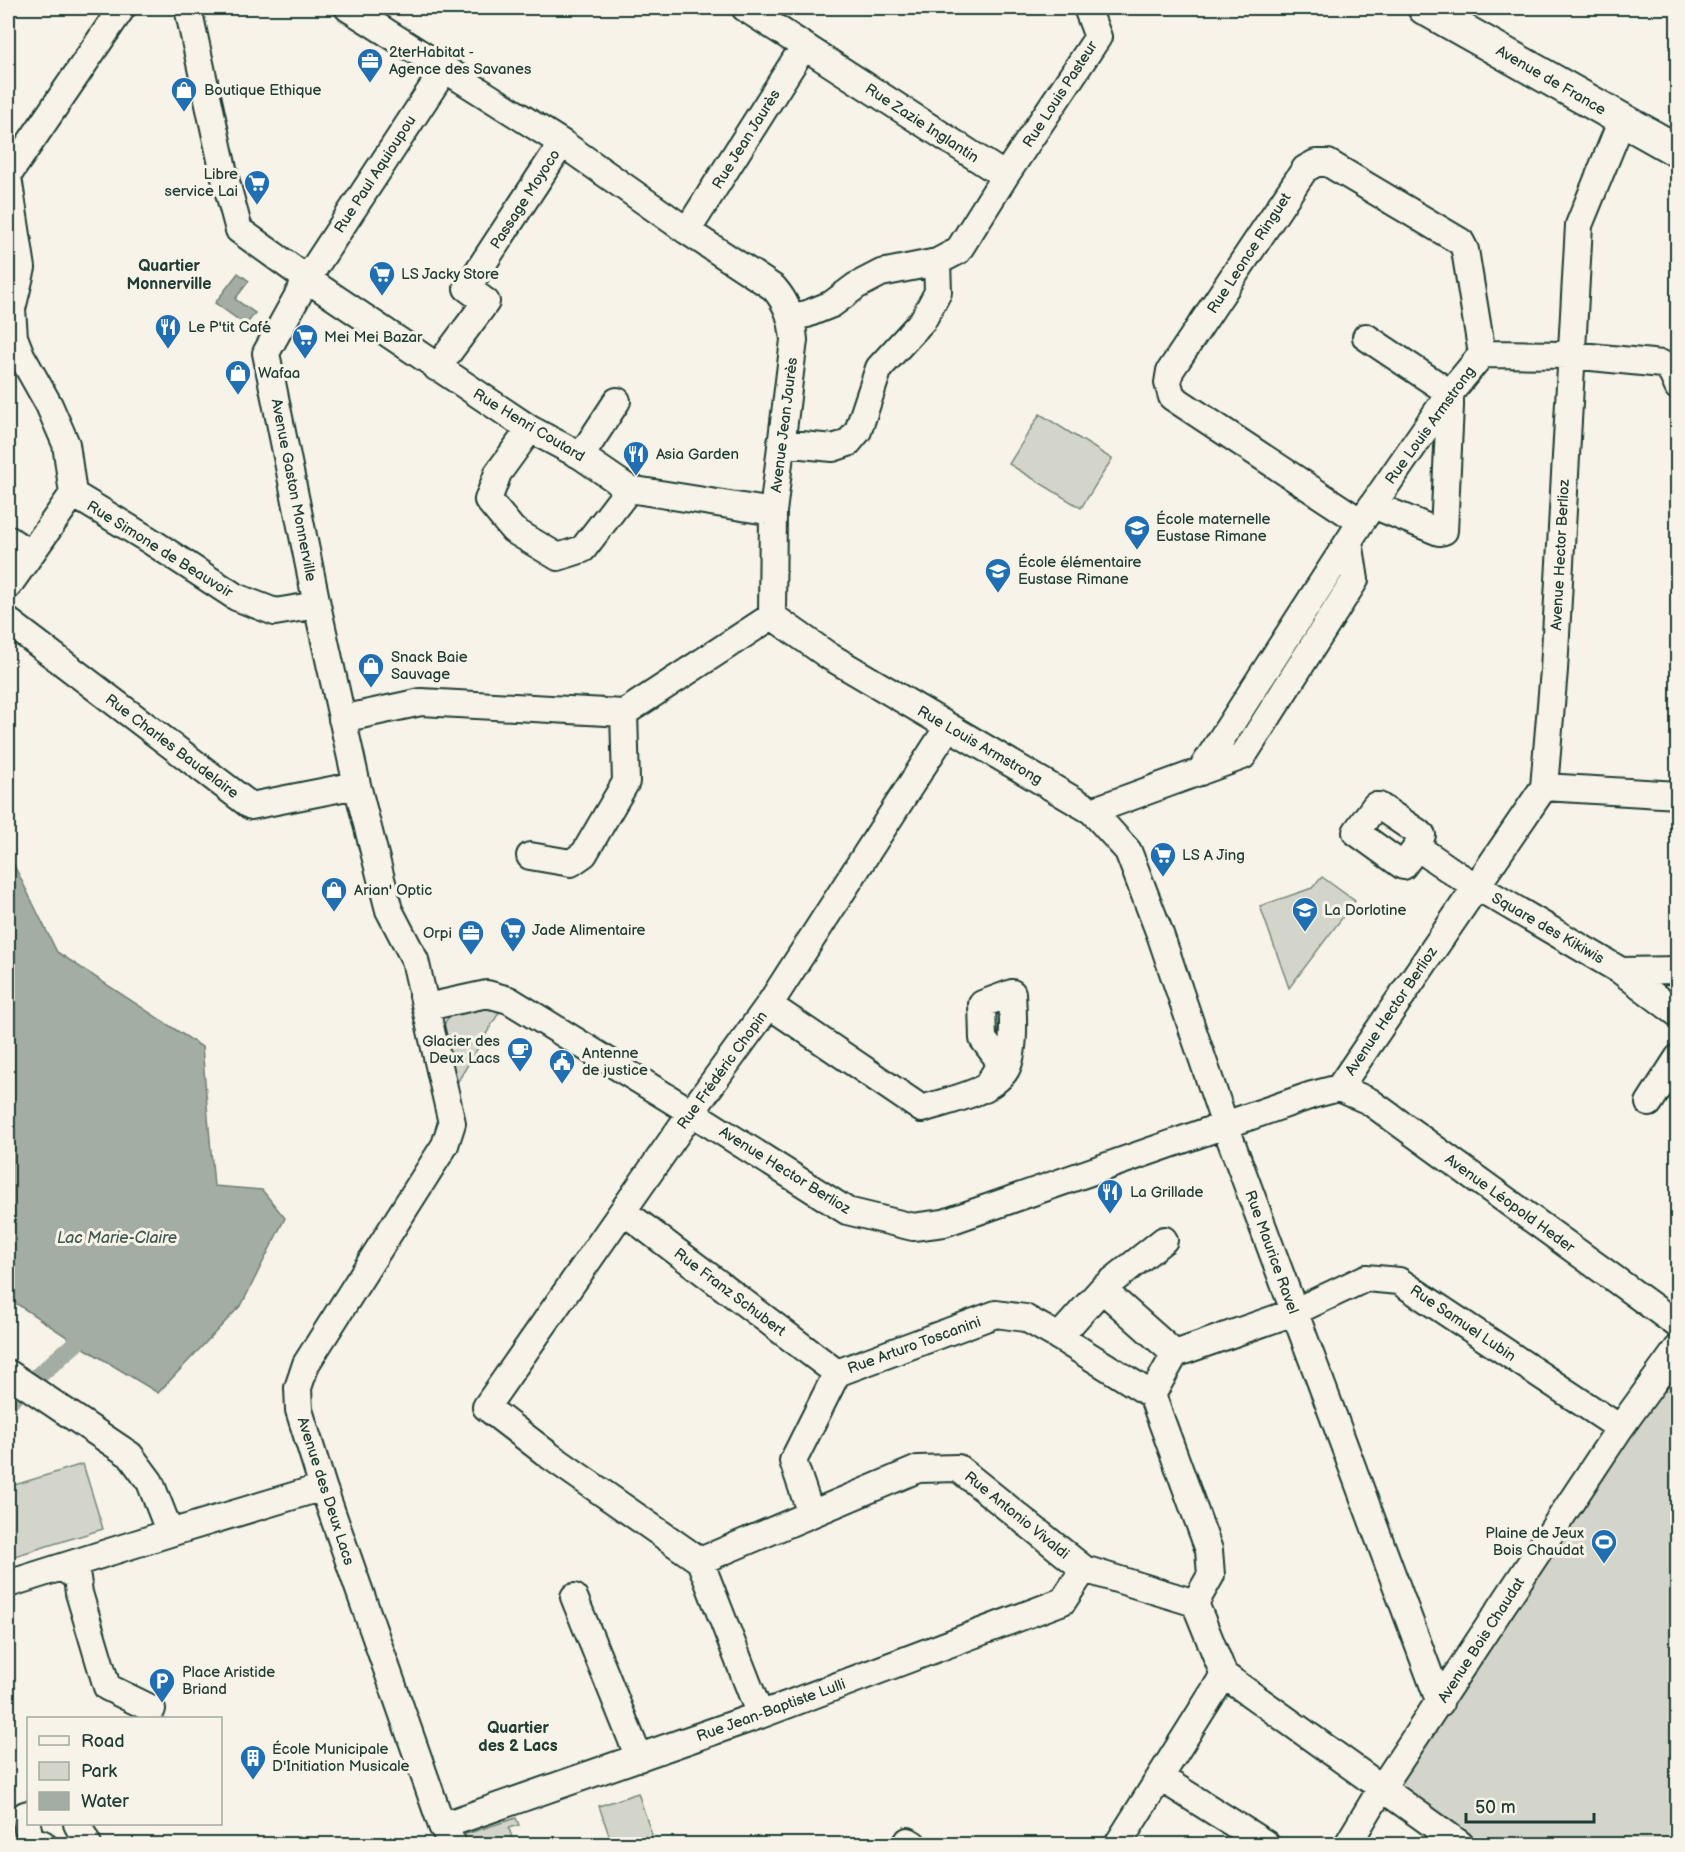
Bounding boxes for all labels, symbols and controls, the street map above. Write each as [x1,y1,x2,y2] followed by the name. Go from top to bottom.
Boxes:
[1019,37,1102,151] street label: Rue Louis Pasteur
[1492,41,1609,120] street label: Avenue de France
[389,43,532,79] place label: 2terHabitat - Agence des Savanes
[355,46,385,84] office icon: 2terHabitat - Agence des Savanes
[169,75,199,113] shop icon: Boutique Ethique
[861,80,982,167] street label: Rue Zazie Inglantin
[204,81,322,100] place label: Boutique Ethique
[708,86,785,193] street label: Rue Jean Jaurès
[330,112,421,237] street label: Rue Paul Aquioupou
[486,146,565,253] street label: Passage Moyoco
[164,165,238,201] place label: Libre service Lai
[242,168,272,206] supermarket icon: Libre service Lai
[1203,189,1296,317] street label: Rue Leonce Ringuet
[126,257,212,294] district label: Quartier Monnerville
[367,259,397,297] supermarket icon: LS Jacky Store
[401,265,499,284] place label: LS Jacky Store
[153,312,183,350] restaurant icon: Le P'tit Café
[188,318,271,337] place label: Le P'tit Café
[290,322,320,360] supermarket icon: Mei Mei Bazar
[324,328,423,347] place label: Mei Mei Bazar
[767,356,802,494] street label: Avenue Jean Jaurès
[223,358,253,396] shop icon: Wafaa
[1381,362,1480,488] street label: Rue Louis Armstrong
[258,364,300,383] place label: Wafaa
[469,385,588,466] street label: Rue Henri Coutard
[266,397,321,583] street label: Avenue Gaston Monnerville
[621,439,651,477] restaurant icon: Asia Garden
[656,445,739,464] place label: Asia Garden
[1547,478,1574,631] street label: Avenue Hector Berlioz
[83,497,237,602] street label: Rue Simone de Beauvoir
[1156,510,1271,546] place label: École maternelle Eustase Rimane
[1122,513,1152,551] school or university icon: École maternelle Eustase Rimane
[1018,553,1142,589] place label: École élémentaire Eustase Rimane
[983,556,1013,594] school or university icon: École élémentaire Eustase Rimane
[391,648,468,684] place label: Snack Baie Sauvage
[356,651,386,689] shop icon: Snack Baie Sauvage
[101,690,242,803] street label: Rue Charles Baudelaire
[914,702,1046,789] street label: Rue Louis Armstrong
[1148,840,1178,878] supermarket icon: LS A Jing
[1182,846,1245,865] place label: LS A Jing
[319,875,349,913] shop icon: Arian' Optic
[354,881,432,900] place label: Arian' Optic
[1488,889,1608,969] street label: Square des Kikiwis
[1290,895,1320,933] school or university icon: La Dorlotine
[1324,901,1407,920] place label: La Dorlotine
[498,915,528,953] supermarket icon: Jade Alimentaire
[456,918,486,956] office icon: Orpi
[532,921,646,940] place label: Jade Alimentaire
[423,924,452,943] place label: Orpi
[1341,943,1442,1079] street label: Avenue Hector Berlioz
[673,1007,772,1133] street label: Rue Frédéric Chopin
[422,1032,501,1068] place label: Glacier des Deux Lacs
[505,1035,535,1073] cafe icon: Glacier des Deux Lacs
[582,1044,648,1080] place label: Antenne de justice
[547,1047,577,1085] public building icon: Antenne de justice
[716,1122,855,1219] street label: Avenue Hector Berlioz
[1441,1150,1579,1257] street label: Avenue Léopold Heder
[1095,1177,1125,1215] restaurant icon: La Grillade
[1130,1183,1204,1202] place label: La Grillade
[1240,1188,1303,1317] street label: Rue Maurice Ravel
[57,1229,177,1248] water label: Lac Marie-Claire
[670,1244,790,1341] street label: Rue Franz Schubert
[1406,1281,1519,1366] street label: Rue Samuel Lubin
[845,1312,983,1378] street label: Rue Arturo Toscanini
[293,1415,359,1568] street label: Avenue des Deux Lacs
[960,1467,1073,1564] street label: Rue Antonio Vivaldi
[1485,1524,1584,1560] place label: Plaine de Jeux Bois Chaudat
[1589,1527,1619,1565] sports icon: Plaine de Jeux Bois Chaudat
[1434,1574,1529,1707] street label: Avenue Bois Chaudat
[182,1663,275,1699] place label: Place Aristide Briand
[147,1666,177,1704] parking icon: Place Aristide Briand
[694,1675,848,1746] street label: Rue Jean-Baptiste Lulli
[27,1717,222,1825] legend
[478,1719,558,1756] district label: Quartier des 2 Lacs
[81,1731,125,1752] text: Road
[272,1740,410,1776] place label: École Municipale D'Initiation Musicale
[238,1743,268,1781] building icon: École Municipale D'Initiation Musicale
[81,1761,117,1782] text: Park
[1466,1786,1594,1824] scale bar
[81,1791,129,1812] text: Water
[1475,1797,1516,1818] text: 50 m

